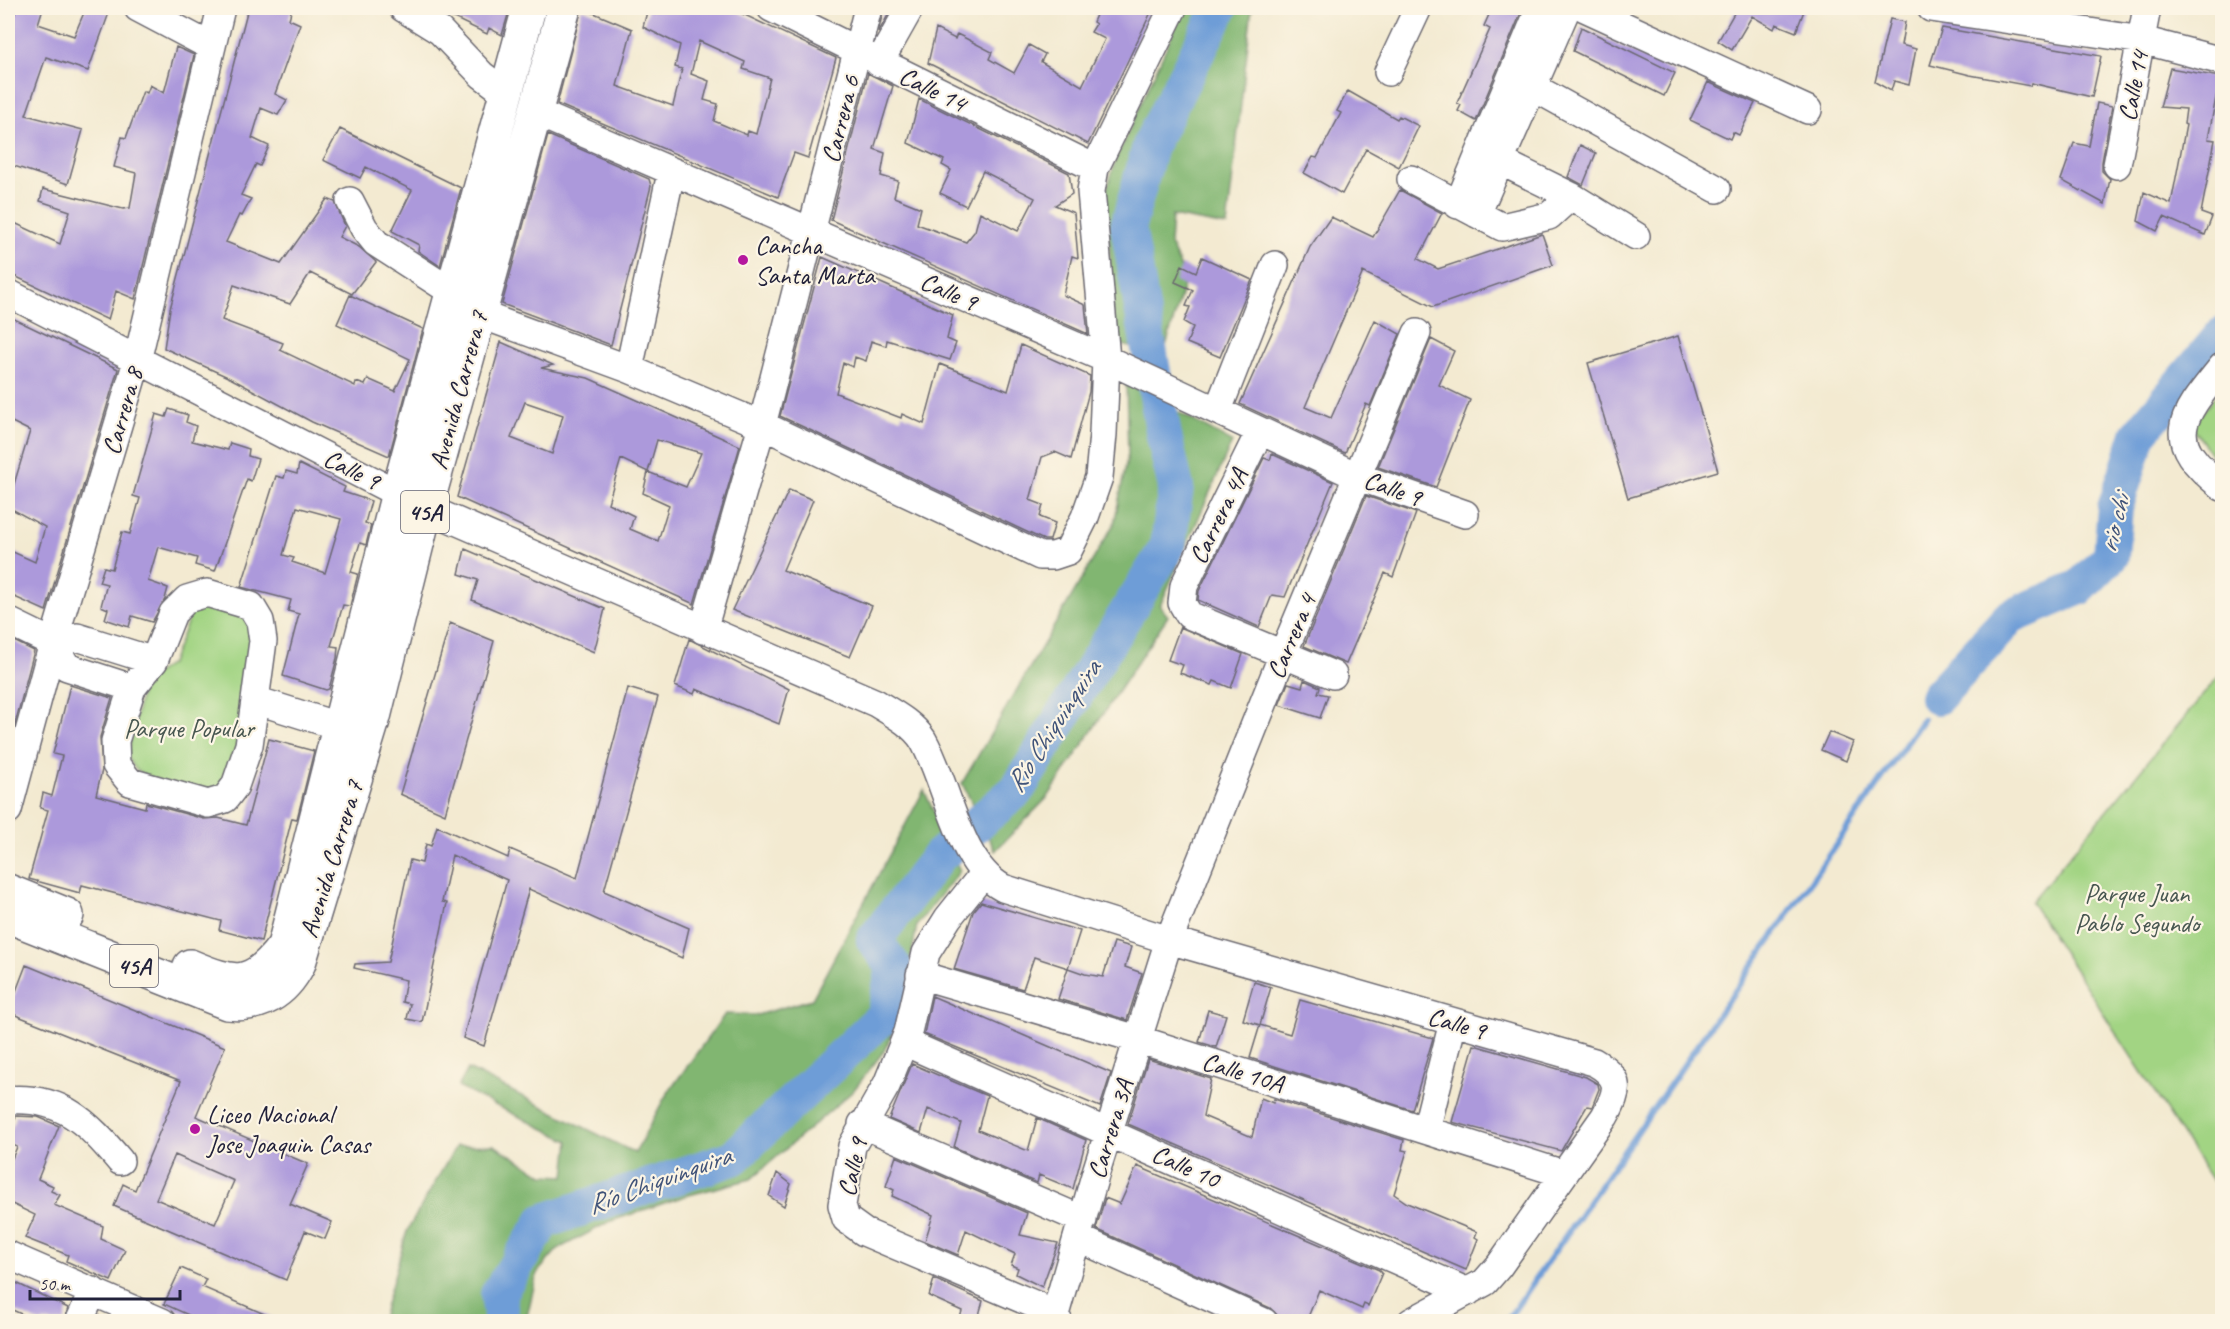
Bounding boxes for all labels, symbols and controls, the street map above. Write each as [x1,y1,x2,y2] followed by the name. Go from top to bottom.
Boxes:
[2111,46,2157,124] street label: Calle 14
[894,59,974,121] street label: Calle 14
[814,71,868,166] street label: Carrera 6
[755,229,876,292] place label: Cancha Santa Marta
[736,253,750,267] marker: Cancha Santa Marta
[915,264,984,319] street label: Calle 9
[422,306,496,473] street label: Avenida Carrera 7
[94,362,151,458] street label: Carrera 8
[318,441,388,499] street label: Calle 9
[1181,461,1256,569] street label: Carrera 4A
[1360,463,1428,515] street label: Calle 9
[2091,485,2139,556] water label: rio chi
[401,491,449,533] road number: 45A
[1259,587,1325,684] street label: Carrera 4
[998,652,1109,798] water label: Río Chiquinquira
[124,712,256,745] park label: Parque Popular
[292,775,371,942] street label: Avenida Carrera 7
[2075,877,2202,940] park label: Parque Juan Pablo Segundo
[110,945,158,987] road number: 45A
[1424,1000,1492,1048] street label: Calle 9
[1198,1044,1290,1101] street label: Calle 10A
[1080,1074,1142,1183] street label: Carrera 3A
[205,1098,372,1161] place label: Liceo Nacional Jose Joaquin Casas
[188,1122,202,1136] marker: Liceo Nacional Jose Joaquin Casas
[830,1132,876,1200] street label: Calle 9
[1147,1137,1227,1197] street label: Calle 10
[583,1138,737,1222] water label: Río Chiquinquira
[30,1263,180,1301] scale bar
[39,1273,72,1295] text: 50 m

